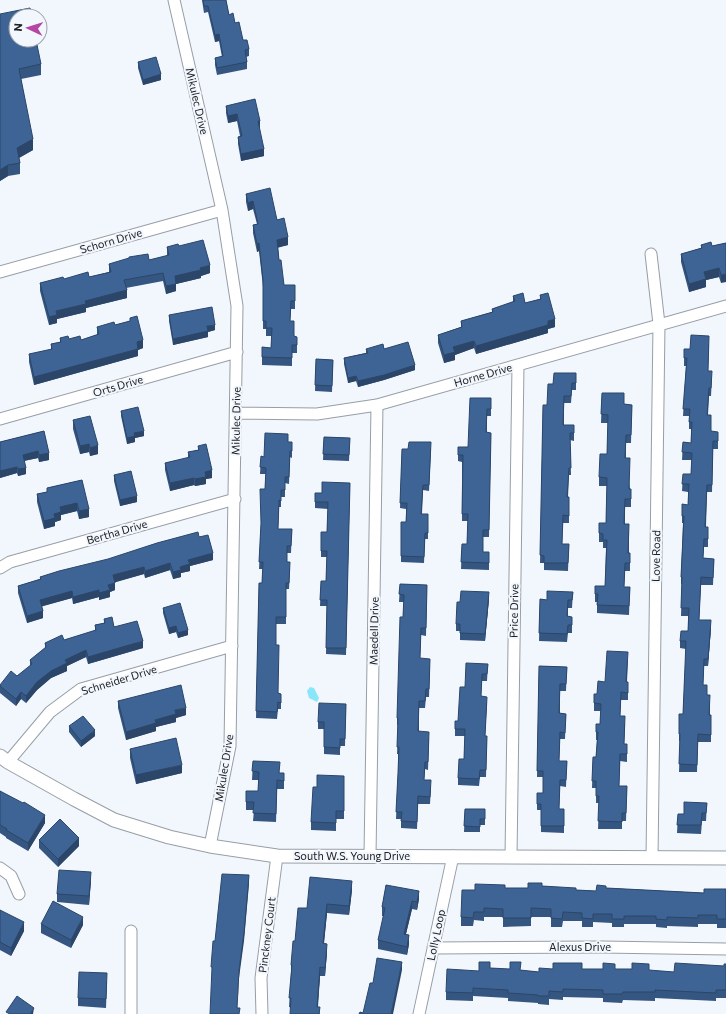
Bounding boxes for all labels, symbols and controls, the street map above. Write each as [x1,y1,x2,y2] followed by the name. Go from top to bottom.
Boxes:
[8,8,48,48] north arrow
[11,23,24,32] text: N
[183,66,212,136] street label: Mikulec Drive
[78,225,144,256] street label: Schorn Drive
[452,360,514,389] street label: Horne Drive
[91,372,145,399] street label: Orts Drive
[228,387,243,455] street label: Mikulec Drive
[85,517,149,546] street label: Bertha Drive
[649,530,662,582] street label: Love Road
[507,584,520,638] street label: Price Drive
[366,596,381,665] street label: Maedell Drive
[79,662,158,697] street label: Schneider Drive
[212,733,235,803] street label: Mikulec Drive
[294,849,410,862] street label: South W.S. Young Drive
[255,896,278,974] street label: Pinckney Court
[424,908,447,962] street label: Lolly Loop
[549,940,611,953] street label: Alexus Drive

